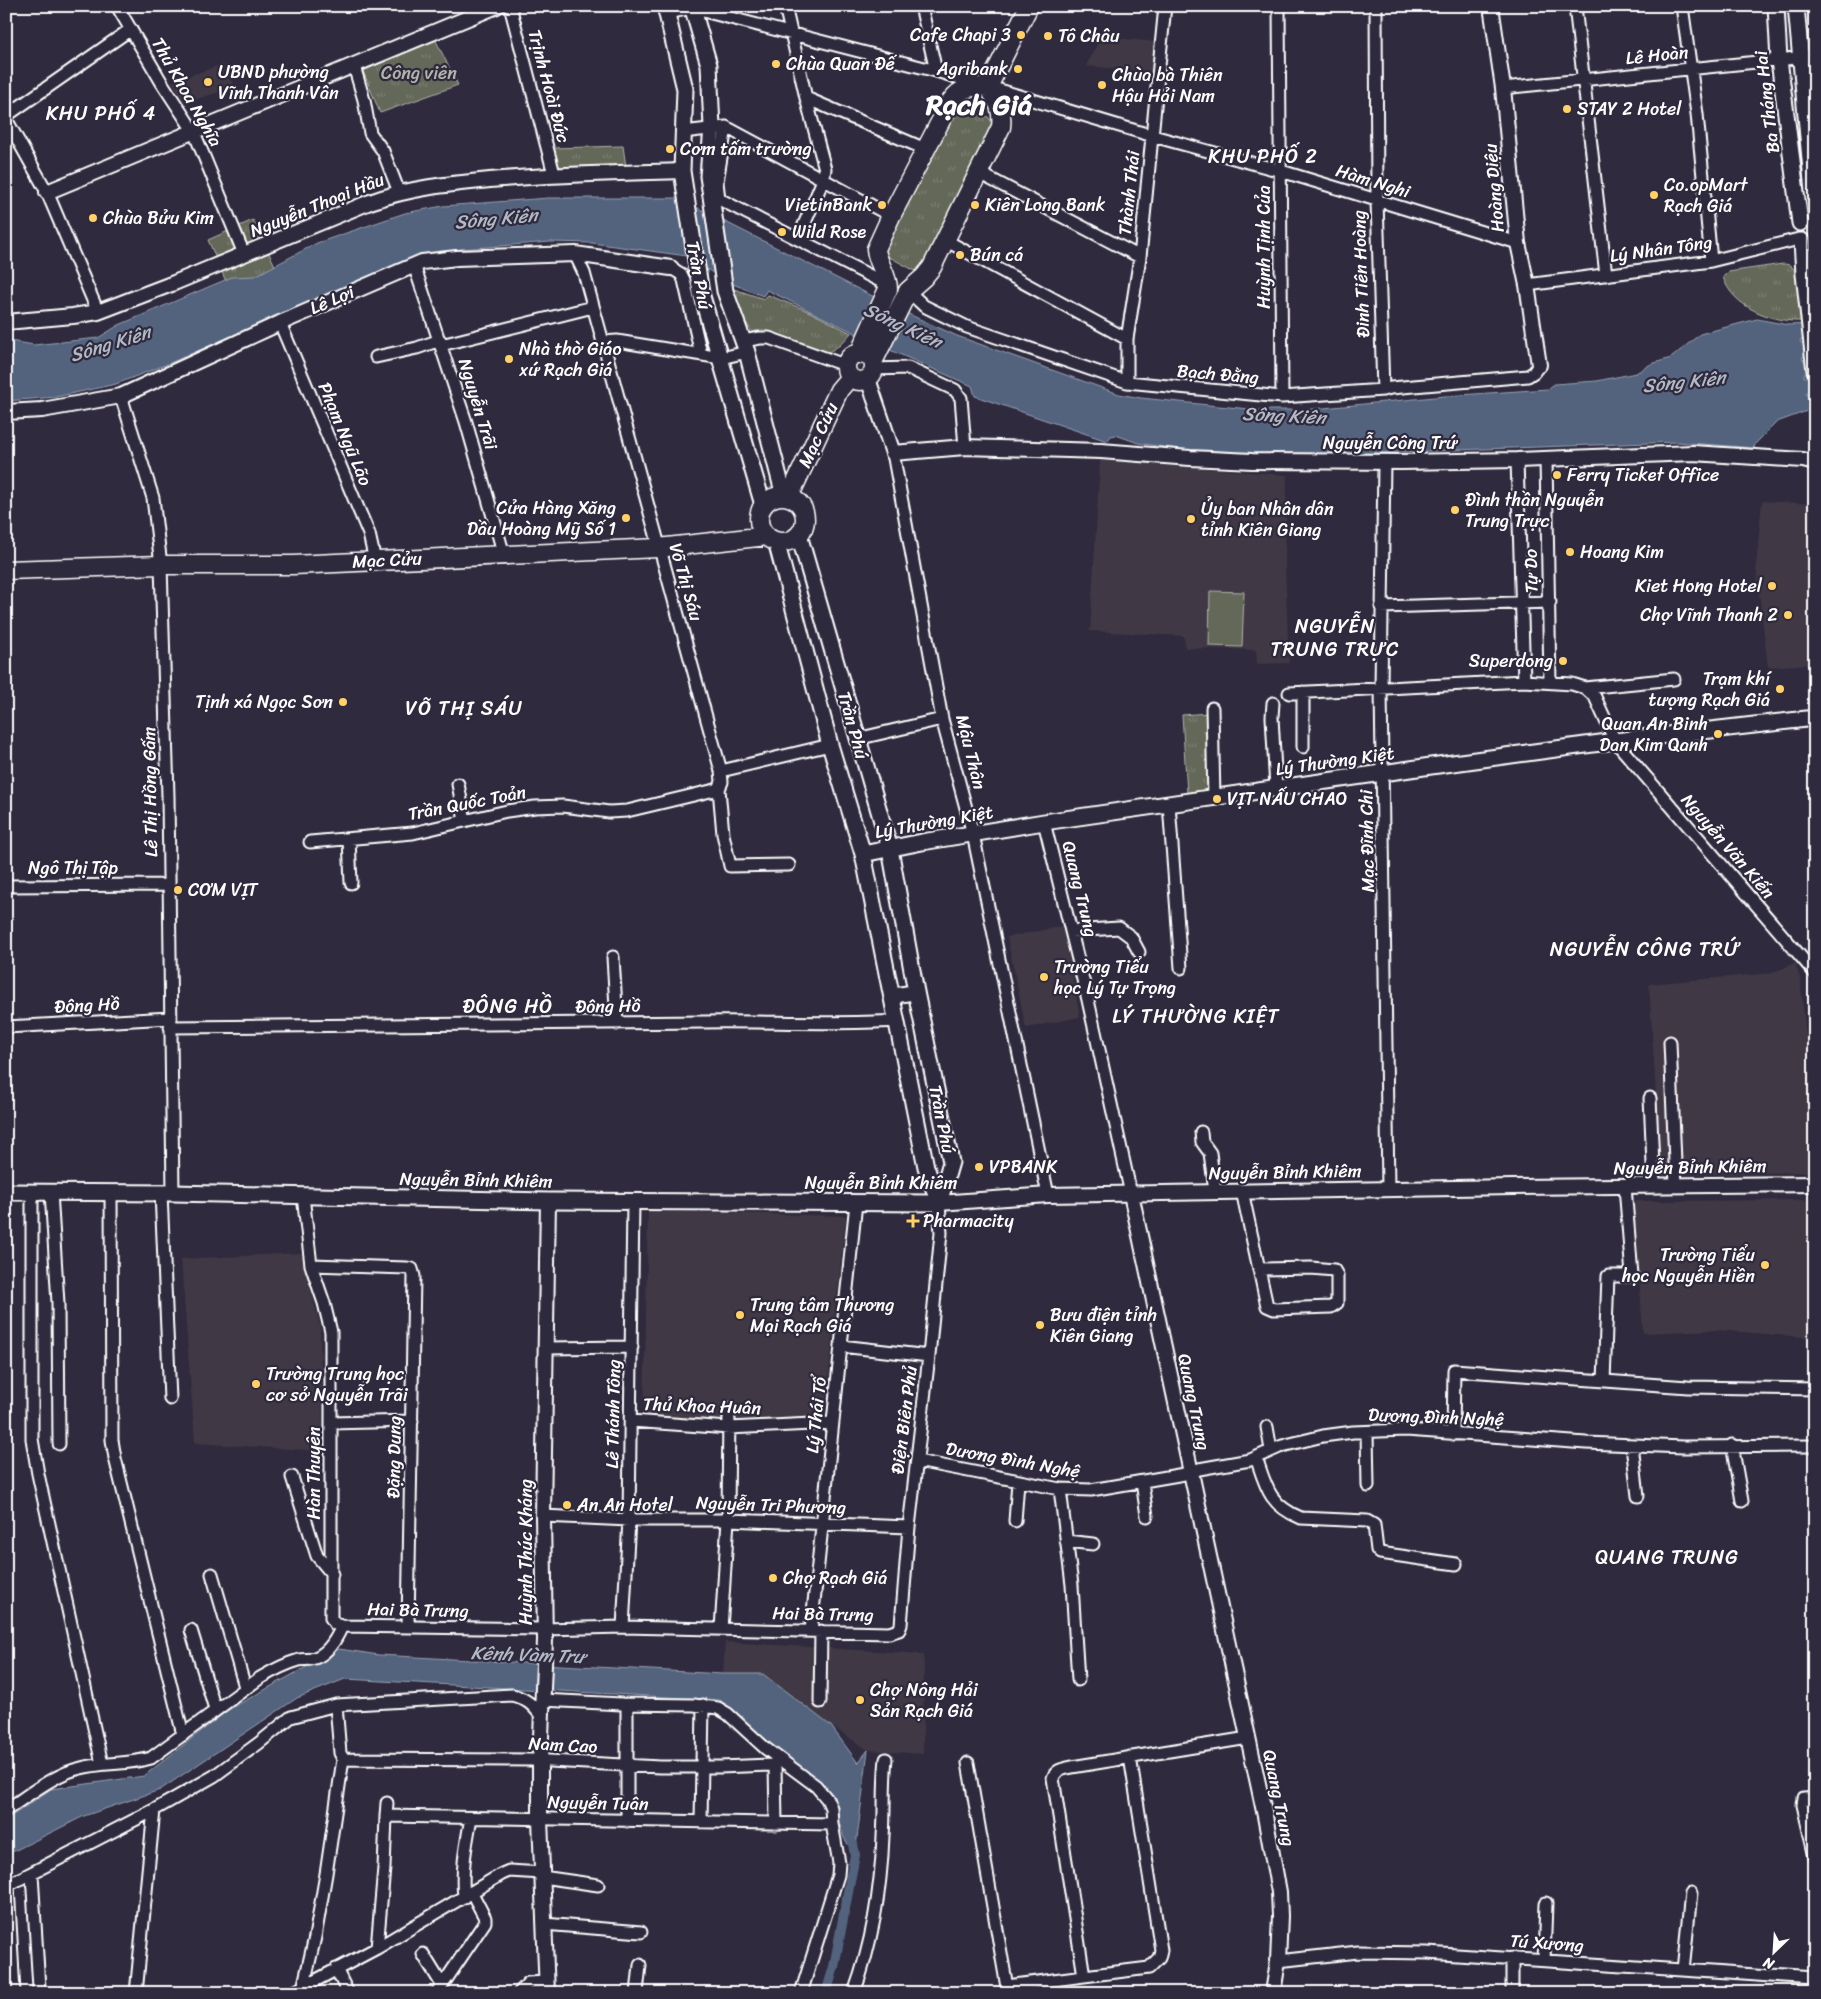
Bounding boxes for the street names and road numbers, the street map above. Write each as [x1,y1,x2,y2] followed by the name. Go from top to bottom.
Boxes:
[519,26,579,146] street label: Trịnh Hoài Đức
[143,31,231,153] street label: Thủ Khoa Nghĩa
[1624,36,1690,74] street label: Lê Hoàn
[1745,48,1789,155] street label: Ba Tháng Hai
[1474,142,1514,234] street label: Hoàng Diệu
[1109,148,1149,237] street label: Thành Thái
[1332,155,1415,208] street label: Hàm Nghi
[245,163,390,247] street label: Nguyễn Thoại Hầu
[1248,185,1280,309] street label: Huỳnh Tịnh Của
[1343,210,1379,338] street label: Đinh Tiên Hoàng
[1608,226,1714,272] street label: Lý Nhân Tông
[677,238,721,312] street label: Trần Phú
[305,276,360,324] street label: Lê Lợi
[449,354,507,455] street label: Nguyễn Trãi
[1176,354,1260,394] street label: Bạch Đằng
[309,377,381,491] street label: Phạm Ngũ Lão
[789,396,847,473] street label: Mạc Cửu
[1323,427,1459,459] street label: Nguyễn Công Trứ
[660,539,712,625] street label: Võ Thị Sáu
[351,542,423,578] street label: Mạc Cửu
[1515,549,1547,593] street label: Tự Do
[828,687,878,763] street label: Trần Phú
[946,711,996,793] street label: Mậu Thân
[133,726,167,857] street label: Lê Thị Hồng Gấm
[1274,737,1397,785] street label: Lý Thường Kiệt
[405,776,529,830] street label: Trần Quốc Toản
[1673,786,1784,906] street label: Nguyễn Văn Kiến
[1350,788,1384,893] street label: Mạc Đĩnh Chi
[872,796,996,848] street label: Lý Thường Kiệt
[1053,838,1107,940] street label: Quang Trung
[28,852,118,884] street label: Ngô Thị Tập
[54,987,121,1023] street label: Đông Hồ
[575,989,642,1023] street label: Đông Hồ
[919,1082,965,1157] street label: Trần Phú
[1613,1150,1767,1184] street label: Nguyễn Bỉnh Khiêm
[1208,1155,1362,1189] street label: Nguyễn Bỉnh Khiêm
[399,1163,553,1197] street label: Nguyễn Bỉnh Khiêm
[805,1167,958,1199] street label: Nguyễn Bỉnh Khiêm
[1168,1351,1220,1453] street label: Quang Trung
[596,1359,630,1469] street label: Lê Thánh Tông
[881,1364,927,1476] street label: Điện Biên Phủ
[796,1372,836,1455] street label: Lý Thái Tổ
[642,1388,762,1424] street label: Thủ Khoa Huân
[1368,1399,1505,1435] street label: Dương Đình Nghệ
[377,1415,411,1499] street label: Đặng Dung
[298,1426,330,1519] street label: Hàn Thuyên
[943,1432,1083,1488] street label: Dương Đình Nghệ
[510,1479,542,1625] street label: Huỳnh Thúc Kháng
[695,1486,847,1524] street label: Nguyễn Tri Phương
[367,1593,469,1627] street label: Hai Bà Trưng
[772,1597,874,1631] street label: Hai Bà Trưng
[528,1727,598,1763] street label: Nam Cao
[1253,1747,1305,1849] street label: Quang Trung
[547,1786,649,1820] street label: Nguyễn Tuân
[1509,1924,1585,1962] street label: Tú Xương

